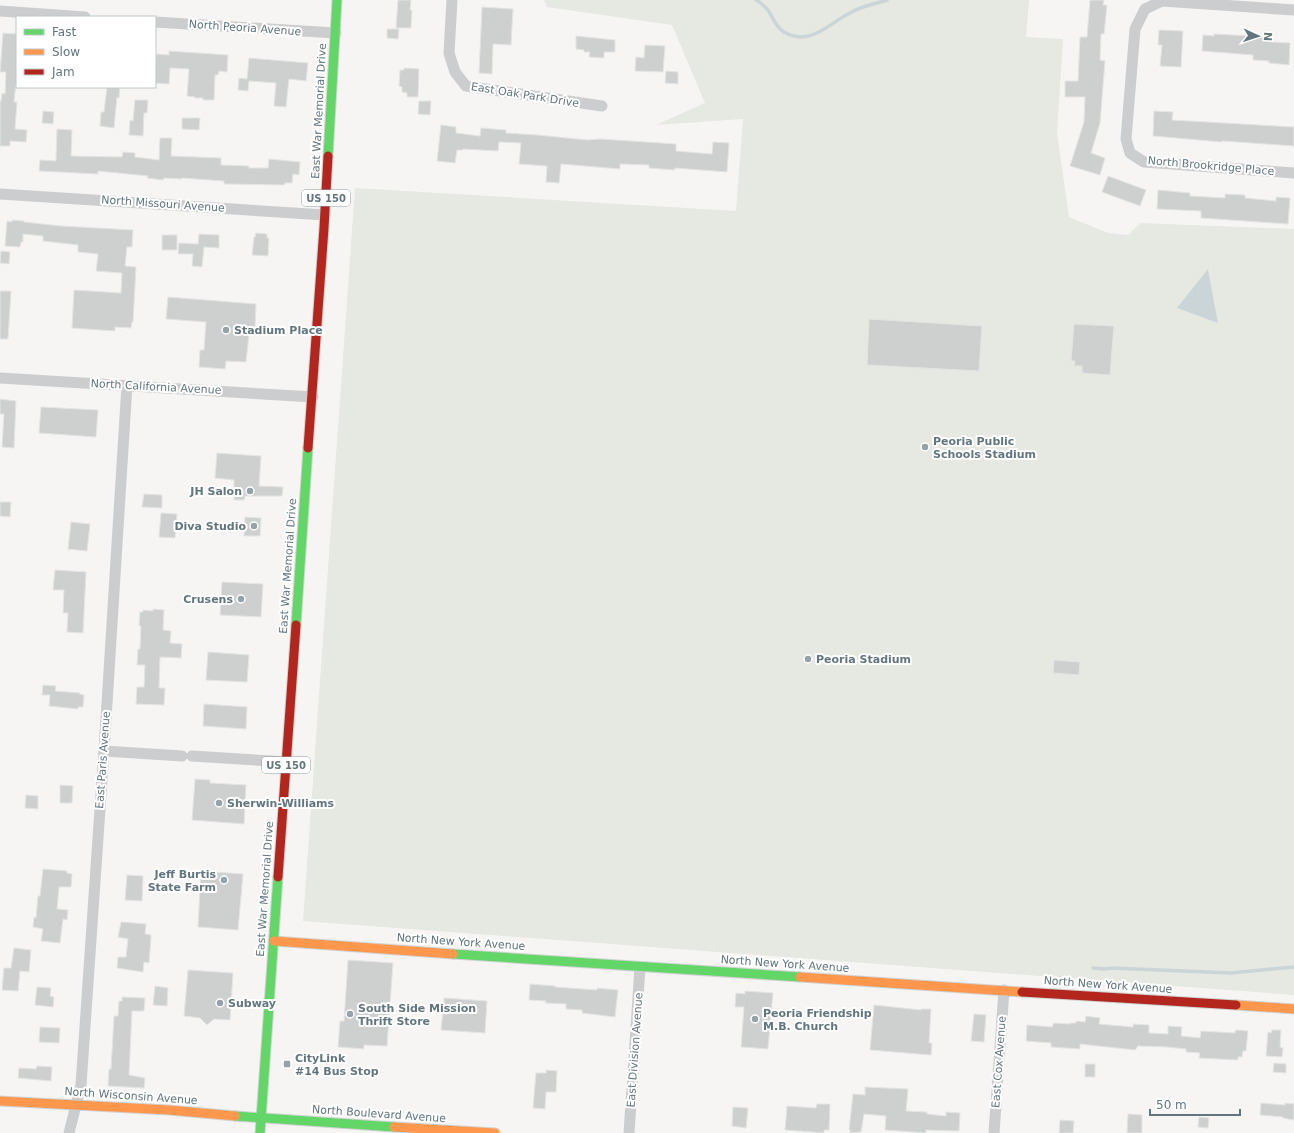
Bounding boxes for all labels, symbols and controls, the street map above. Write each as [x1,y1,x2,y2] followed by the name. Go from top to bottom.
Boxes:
[16,16,156,88] legend
[1238,16,1278,56] north arrow
[188,18,302,38] street label: North Peoria Avenue
[52,25,76,39] text: Fast
[1261,32,1274,41] text: N
[309,42,329,179] street label: East War Memorial Drive
[52,45,80,59] text: Slow
[51,65,75,79] text: Jam
[470,80,580,110] street label: East Oak Park Drive
[1147,154,1275,178] street label: North Brookridge Place
[302,190,350,206] road number: US 150
[101,193,225,215] street label: North Missouri Avenue
[234,324,323,337] place label: Stadium Place
[221,325,231,335] marker: Stadium Place
[90,377,222,397] street label: North California Avenue
[933,435,1036,461] place label: Peoria Public Schools Stadium
[920,442,930,452] marker: Peoria Public Schools Stadium
[189,485,242,498] place label: JH Salon
[245,486,255,496] marker: JH Salon
[277,497,299,634] street label: East War Memorial Drive
[174,520,246,533] place label: Diva Studio
[249,521,259,531] marker: Diva Studio
[183,593,233,606] place label: Crusens
[236,594,246,604] marker: Crusens
[816,653,911,666] place label: Peoria Stadium
[803,654,813,664] marker: Peoria Stadium
[93,711,113,809] street label: East Paris Avenue
[262,757,310,773] road number: US 150
[227,797,335,810] place label: Sherwin-Williams
[214,798,224,808] marker: Sherwin-Williams
[254,820,276,957] street label: East War Memorial Drive
[148,868,216,894] place label: Jeff Burtis State Farm
[219,875,229,885] marker: Jeff Burtis State Farm
[396,931,526,953] street label: North New York Avenue
[720,953,850,975] street label: North New York Avenue
[1043,974,1173,996] street label: North New York Avenue
[624,992,646,1108] street label: East Division Avenue
[228,997,276,1010] place label: Subway
[215,998,225,1008] marker: Subway
[358,1002,476,1028] place label: South Side Mission Thrift Store
[763,1007,872,1033] place label: Peoria Friendship M.B. Church
[345,1009,355,1019] marker: South Side Mission Thrift Store
[750,1014,760,1024] marker: Peoria Friendship M.B. Church
[989,1015,1009,1108] street label: East Cox Avenue
[295,1052,379,1078] place label: CityLink #14 Bus Stop
[282,1059,292,1069] marker: CityLink #14 Bus Stop
[64,1085,198,1107] street label: North Wisconsin Avenue
[1150,1091,1240,1117] scale bar
[1156,1098,1187,1112] text: 50 m
[312,1103,447,1125] street label: North Boulevard Avenue

